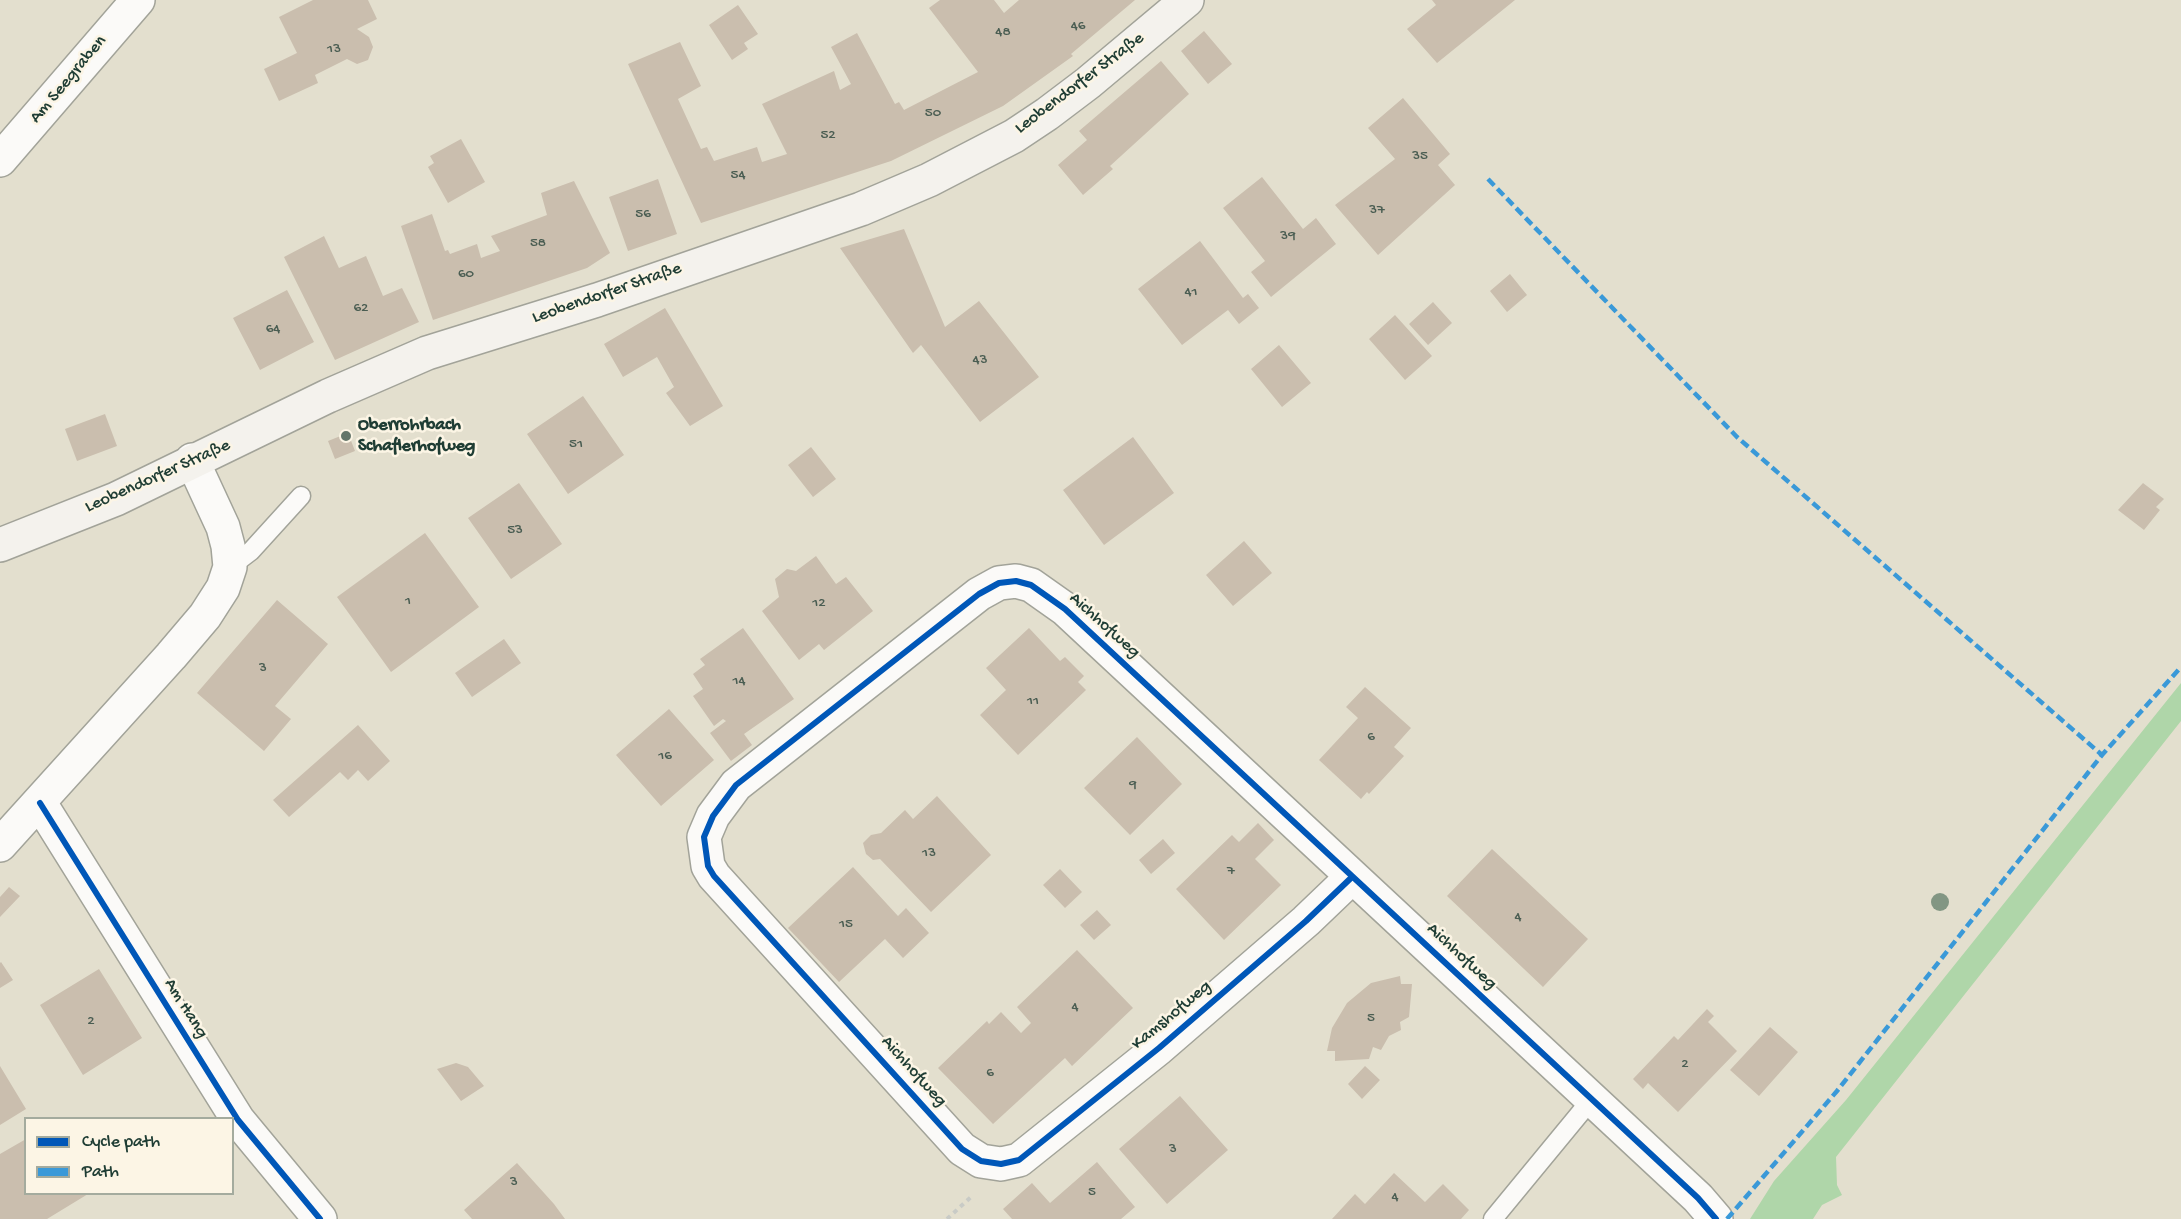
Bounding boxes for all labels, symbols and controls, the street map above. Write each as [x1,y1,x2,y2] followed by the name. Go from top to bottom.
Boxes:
[1071,18,1085,36] house number: 46
[995,24,1011,42] house number: 48
[1011,28,1149,140] street label: Leobendorfer Straße
[26,31,112,129] street label: Am Seegraben
[327,41,341,59] house number: 13
[925,105,941,123] house number: 50
[820,127,836,145] house number: 52
[1412,148,1428,166] house number: 35
[731,167,745,185] house number: 54
[1369,202,1385,220] house number: 37
[635,206,651,224] house number: 56
[1280,228,1296,246] house number: 39
[530,235,546,253] house number: 58
[529,258,685,330] street label: Leobendorfer Straße
[458,266,474,284] house number: 60
[1184,284,1198,302] house number: 41
[354,300,368,318] house number: 62
[266,321,280,339] house number: 64
[973,352,987,370] house number: 43
[358,415,475,458] place label: Oberrohrbach Schaflerhofweg
[339,429,353,443] marker: Oberrohrbach Schaflerhofweg
[82,435,234,519] street label: Leobendorfer Straße
[569,436,583,454] house number: 51
[507,522,523,540] house number: 53
[1064,588,1144,664] street label: Aichhofweg
[405,593,411,611] house number: 1
[812,595,826,613] house number: 12
[259,660,267,678] house number: 3
[732,673,746,691] house number: 14
[1027,693,1039,711] house number: 11
[1367,729,1375,747] house number: 6
[658,748,672,766] house number: 16
[1129,777,1137,795] house number: 9
[922,845,936,863] house number: 13
[1227,863,1235,881] house number: 7
[1514,909,1522,927] house number: 4
[839,916,853,934] house number: 15
[1421,919,1501,995] street label: Aichhofweg
[158,975,212,1043] street label: Am Hang
[1128,976,1216,1056] street label: Kamshofweg
[1071,999,1079,1017] house number: 4
[1367,1010,1375,1028] house number: 5
[87,1013,95,1031] house number: 2
[875,1032,951,1112] street label: Aichhofweg
[1681,1056,1689,1074] house number: 2
[986,1065,994,1083] house number: 6
[24,1117,234,1195] legend
[82,1132,160,1153] text: Cycle path
[1169,1141,1177,1159] house number: 3
[82,1162,119,1183] text: Path
[510,1174,518,1192] house number: 3
[1088,1184,1096,1202] house number: 5
[1391,1189,1399,1207] house number: 4

